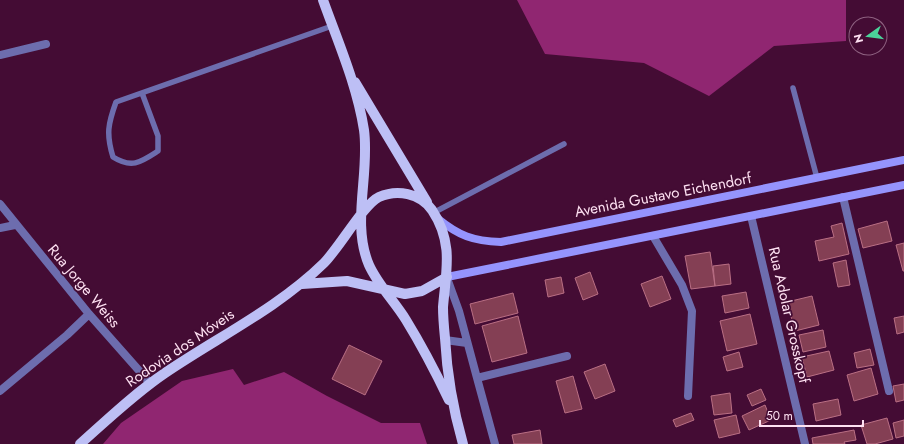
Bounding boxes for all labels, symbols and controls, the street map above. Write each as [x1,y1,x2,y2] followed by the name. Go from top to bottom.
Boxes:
[848,16,888,56] north arrow
[849,32,867,45] text: N
[573,167,754,223] street label: Avenida Gustavo Eichendorf
[43,240,125,332] street label: Rua Jorge Weiss
[763,245,816,386] street label: Rua Adolar Grosskopf
[121,303,239,393] street label: Rodovia dos Móveis
[760,402,863,428] scale bar
[766,407,793,425] text: 50 m

